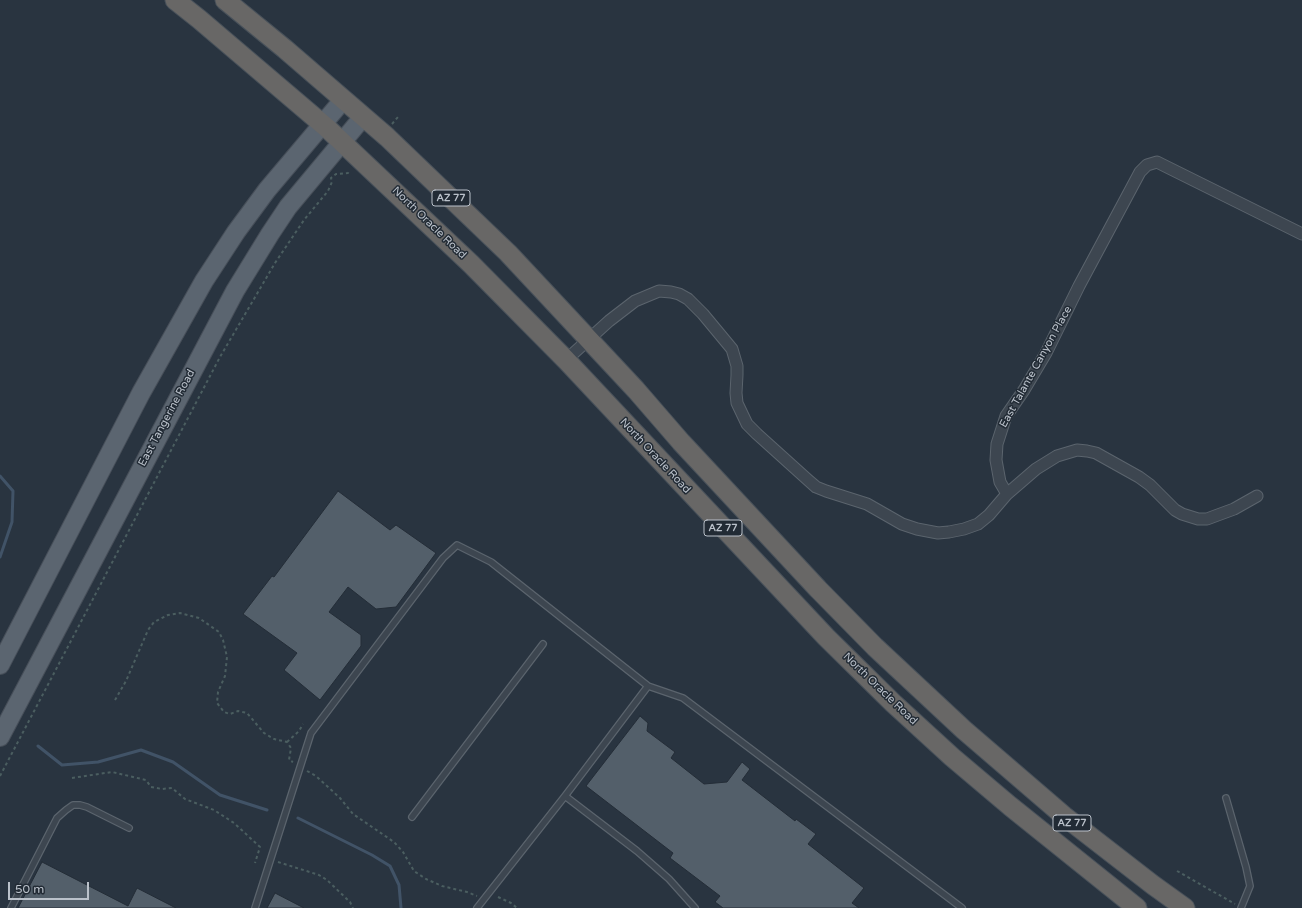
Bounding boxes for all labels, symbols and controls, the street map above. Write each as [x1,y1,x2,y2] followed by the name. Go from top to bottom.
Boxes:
[389,184,469,262] street label: North Oracle Road
[432,190,470,206] road number: AZ 77
[997,304,1075,430] street label: East Talante Canyon Place
[136,367,198,469] street label: East Tangerine Road
[617,416,693,496] street label: North Oracle Road
[704,520,742,536] road number: AZ 77
[840,650,920,728] street label: North Oracle Road
[1053,815,1091,831] road number: AZ 77
[10,874,91,900] scale bar
[15,882,44,896] text: 50 m

